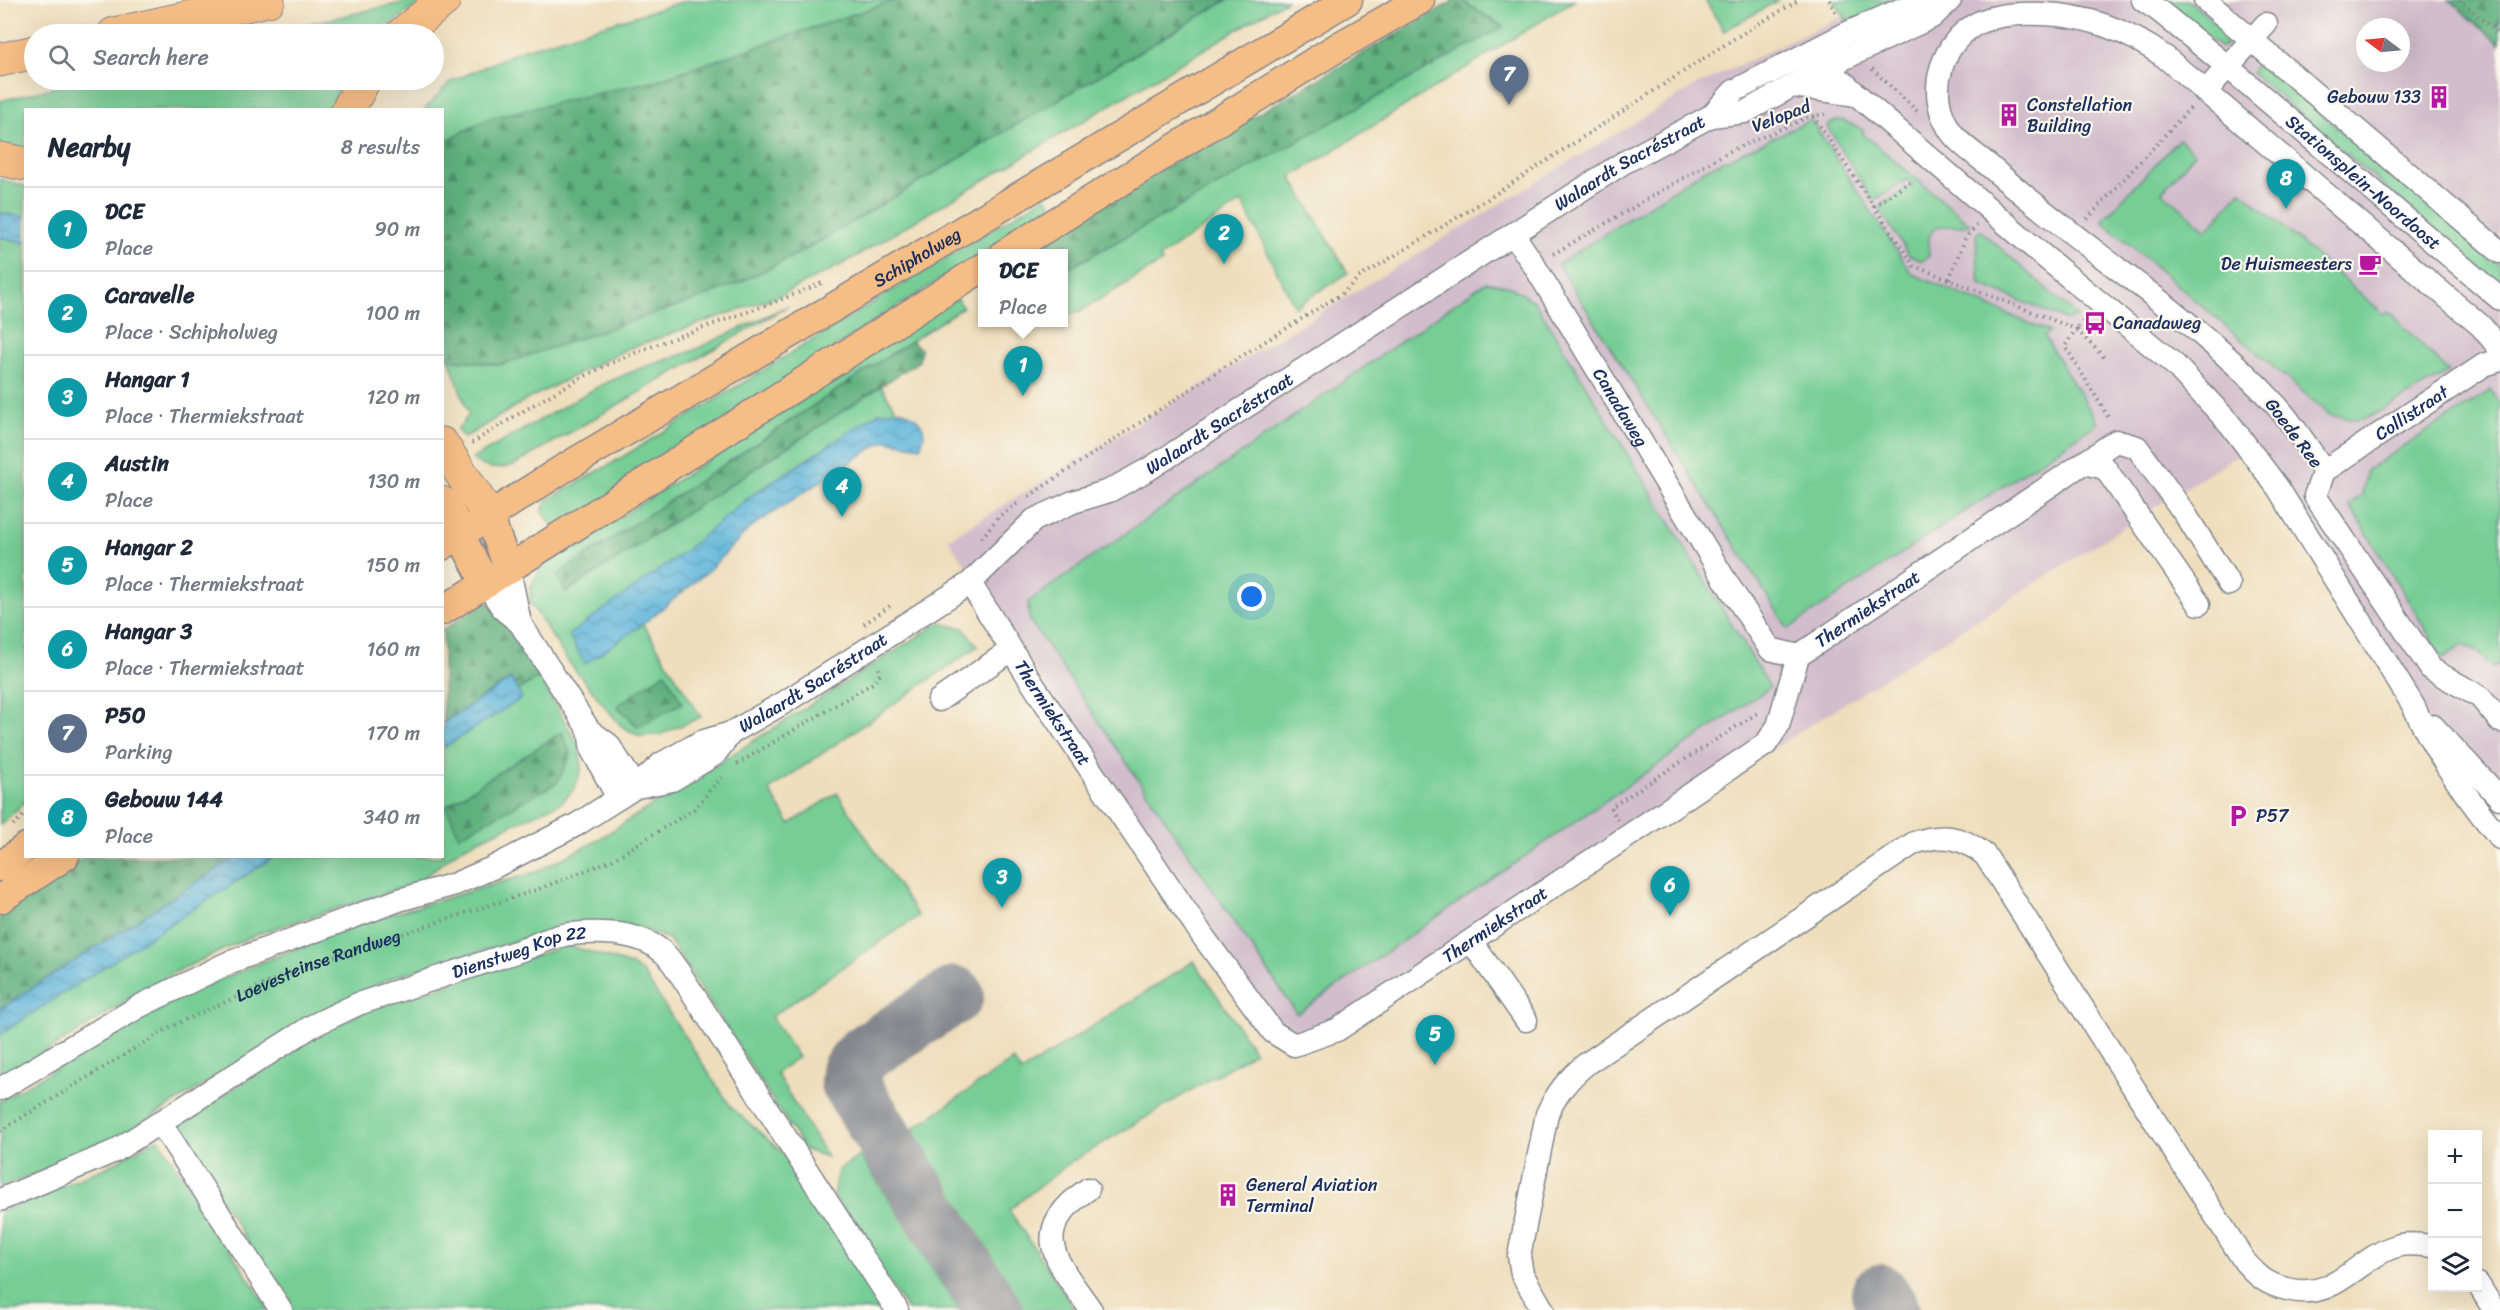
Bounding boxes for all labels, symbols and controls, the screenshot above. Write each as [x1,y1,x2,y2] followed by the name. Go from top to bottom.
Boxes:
[2356,18,2410,72] north arrow
[24,24,444,90] search box
[93,38,209,77] text: Search here
[45,41,78,74] icon: search
[1490,56,1528,105] pin: 7
[2327,81,2421,113] place label: Gebouw 133
[2426,84,2452,110] building icon: Gebouw 133
[2027,89,2133,142] place label: Constellation Building
[1747,90,1817,142] street label: Velopad
[1996,102,2022,128] building icon: Constellation Building
[1547,106,1711,220] street label: Walaardt Sacréstraat
[2278,106,2449,258] street label: Stationsplein-Noordoost
[48,124,130,170] text: Nearby
[341,130,420,165] text: 8 results
[2266,160,2306,209] pin: 8
[105,192,144,231] text: DCE
[63,212,72,247] text: 1
[375,212,420,247] text: 90 m
[1204,214,1244,264] pin: 2
[867,218,968,296] street label: Schipholweg
[105,231,153,266] text: Place
[2221,248,2353,280] place label: De Huismeesters
[978,249,1068,327] popup
[999,251,1038,290] text: DCE
[2357,251,2383,277] cafe icon: De Huismeesters
[105,276,195,315] text: Caravelle
[999,290,1047,325] text: Place
[62,296,73,331] text: 2
[366,296,420,331] text: 100 m
[2113,307,2201,339] place label: Canadaweg
[2082,310,2108,336] bus stop icon: Canadaweg
[105,315,278,350] text: Place · Schipholweg
[1004,346,1042,396] pin: 1
[105,360,190,399] text: Hangar 1
[1584,361,1657,454] street label: Canadaweg
[1139,364,1300,483] street label: Walaardt Sacréstraat
[2368,376,2456,449] street label: Collistraat
[62,380,73,415] text: 3
[367,380,420,415] text: 120 m
[2257,391,2331,475] street label: Goede Ree
[105,399,304,434] text: Place · Thermiekstraat
[105,444,169,483] text: Austin
[61,464,74,499] text: 4
[367,464,420,499] text: 130 m
[822,468,862,517] pin: 4
[105,483,153,518] text: Place
[105,528,193,567] text: Hangar 2
[61,548,74,583] text: 5
[366,548,420,583] text: 150 m
[1808,562,1927,656] street label: Thermiekstraat
[105,567,304,602] text: Place · Thermiekstraat
[1237,582,1266,611] your location
[105,612,192,651] text: Hangar 3
[732,624,894,742] street label: Walaardt Sacréstraat
[62,632,73,667] text: 6
[367,632,420,667] text: 160 m
[105,651,304,686] text: Place · Thermiekstraat
[1006,653,1100,773] street label: Thermiekstraat
[105,696,146,735] text: P50
[62,716,73,751] text: 7
[367,716,420,751] text: 170 m
[105,735,172,770] text: Parking
[105,780,223,819] text: Gebouw 144
[61,800,74,835] text: 8
[363,800,420,835] text: 340 m
[2256,800,2290,832] place label: P57
[2225,803,2251,829] parking icon: P57
[105,819,153,854] text: Place
[982,858,1022,908] pin: 3
[1650,866,1690,916] pin: 6
[1435,877,1555,972] street label: Thermiekstraat
[448,917,587,988] street label: Dienstweg Kop 22
[230,920,405,1011] street label: Loevesteinse Randweg
[1416,1016,1454,1065] pin: 5
[2428,1130,2482,1292] map controls
[2428,1130,2482,1184] button: +
[1246,1169,1378,1222] place label: General Aviation Terminal
[1215,1182,1241,1208] building icon: General Aviation Terminal
[2428,1184,2482,1238] button: −
[2428,1238,2482,1292] button: layers

